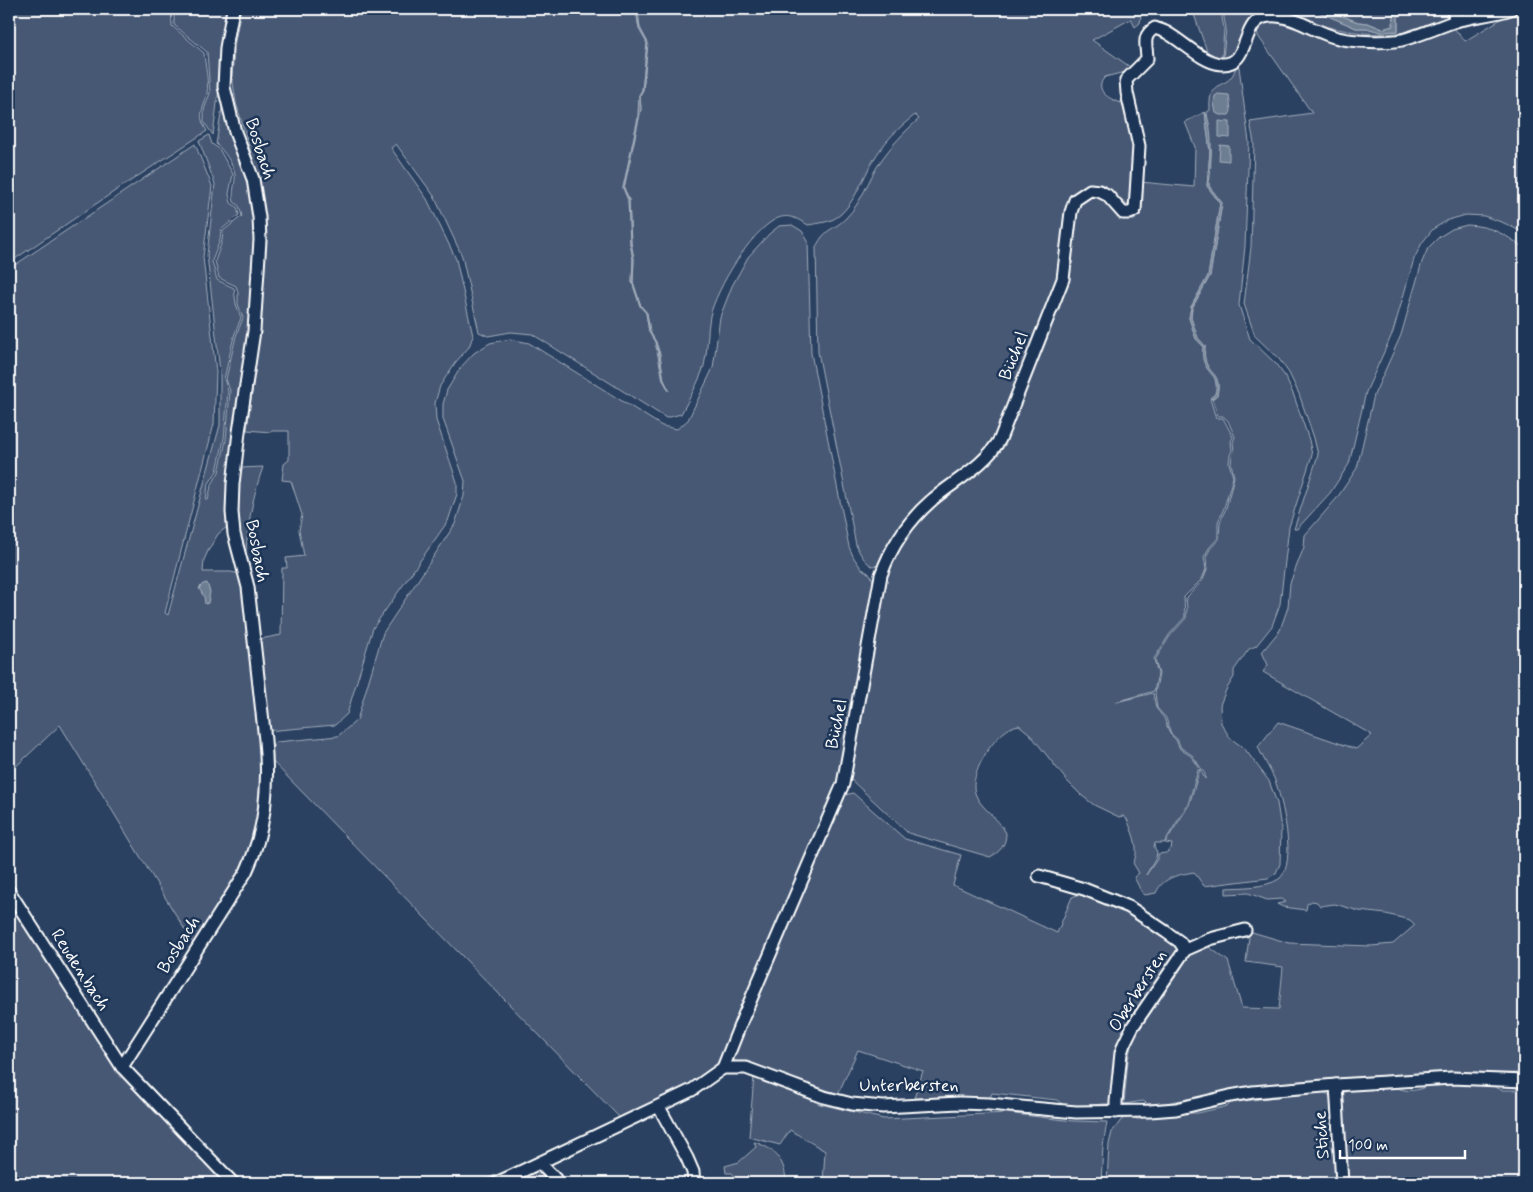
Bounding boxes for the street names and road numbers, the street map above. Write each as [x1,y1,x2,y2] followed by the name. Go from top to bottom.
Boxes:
[239,115,281,183] street label: Bosbach
[993,328,1035,384] street label: Büchel
[239,518,275,584] street label: Bosbach
[820,697,854,751] street label: Büchel
[152,912,206,978] street label: Bosbach
[45,924,115,1016] street label: Reudenbach
[1103,945,1173,1037] street label: Oberbersten
[859,1074,959,1098] street label: Unterbersten
[1308,1110,1336,1160] street label: Stiche

